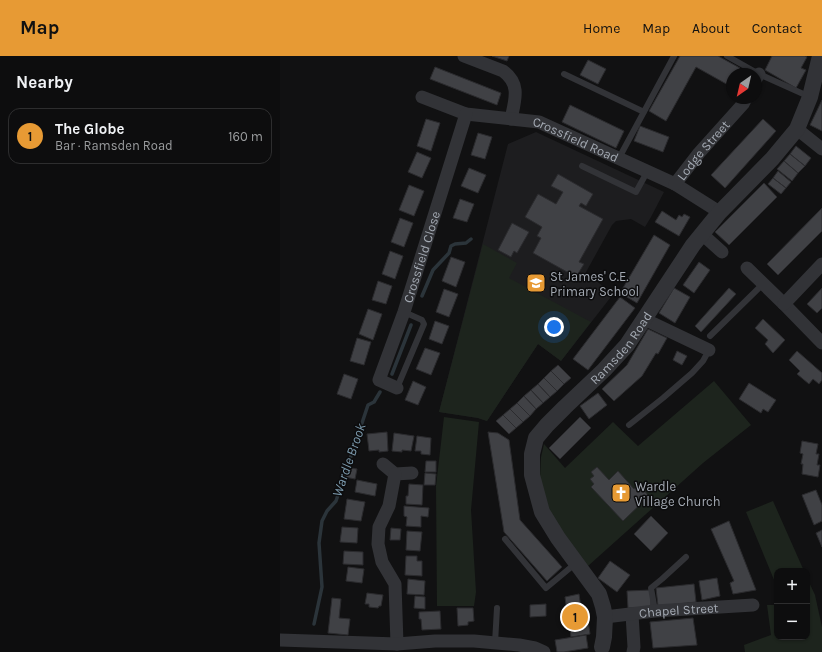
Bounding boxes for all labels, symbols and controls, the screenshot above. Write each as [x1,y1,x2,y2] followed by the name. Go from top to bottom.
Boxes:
[20,17,59,39] text: Map
[583,20,620,37] text: Home
[642,20,670,37] text: Map
[692,20,730,37] text: About
[752,20,802,37] text: Contact
[726,68,762,104] north arrow
[16,72,73,92] text: Nearby
[532,114,621,165] street label: Crossfield Road
[673,117,732,183] street label: Lodge Street
[55,120,124,138] text: The Globe
[28,129,32,144] text: 1
[228,129,263,144] text: 160 m
[55,138,173,153] text: Bar · Ramsden Road
[400,209,443,304] street label: Crossfield Close
[550,269,639,299] place label: St James' C.E. Primary School
[525,272,547,294] school or university icon: St James' C.E. Primary School
[587,309,655,387] street label: Ramsden Road
[544,317,564,337] your location
[328,420,370,499] water label: Wardle Brook
[635,479,721,509] place label: Wardle Village Church
[610,482,632,504] church icon: Wardle Village Church
[774,568,810,640] map controls
[774,568,810,604] button: +
[638,600,719,620] street label: Chapel Street
[562,602,588,632] pin: 1
[774,604,810,640] button: −

